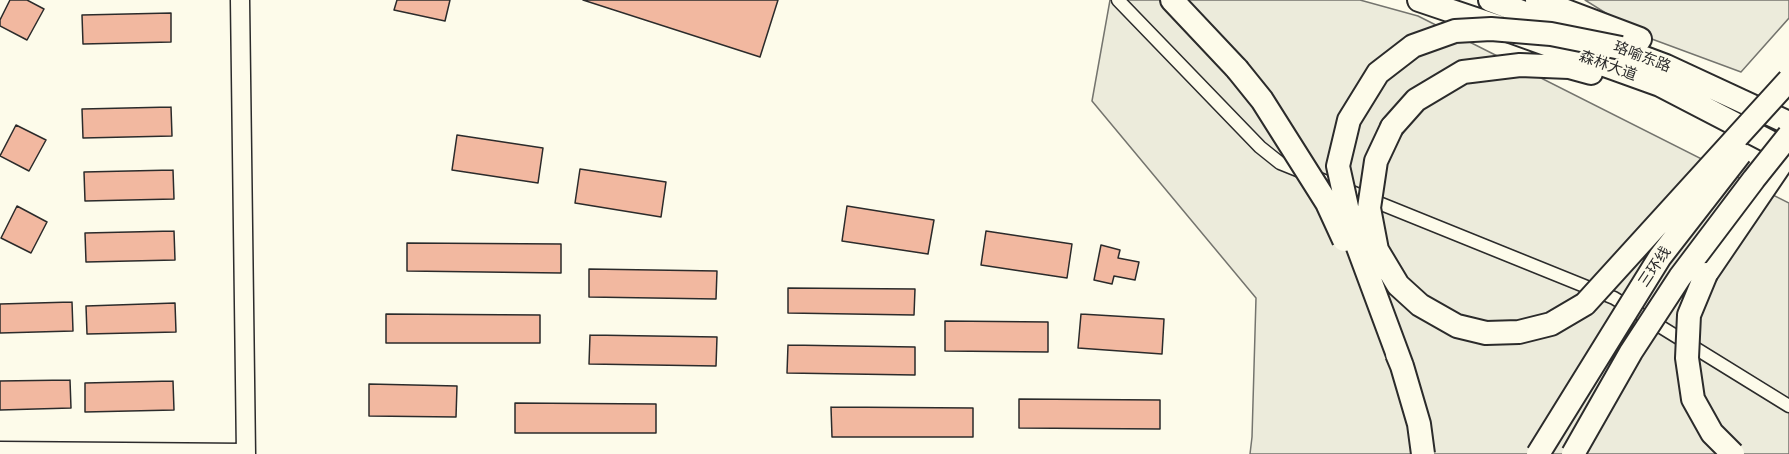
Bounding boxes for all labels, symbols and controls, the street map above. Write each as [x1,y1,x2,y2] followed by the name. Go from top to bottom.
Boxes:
[1611,38,1673,76] street label: 珞喻东路
[1577,47,1639,85] street label: 森林大道
[1635,243,1675,291] street label: 三环线

